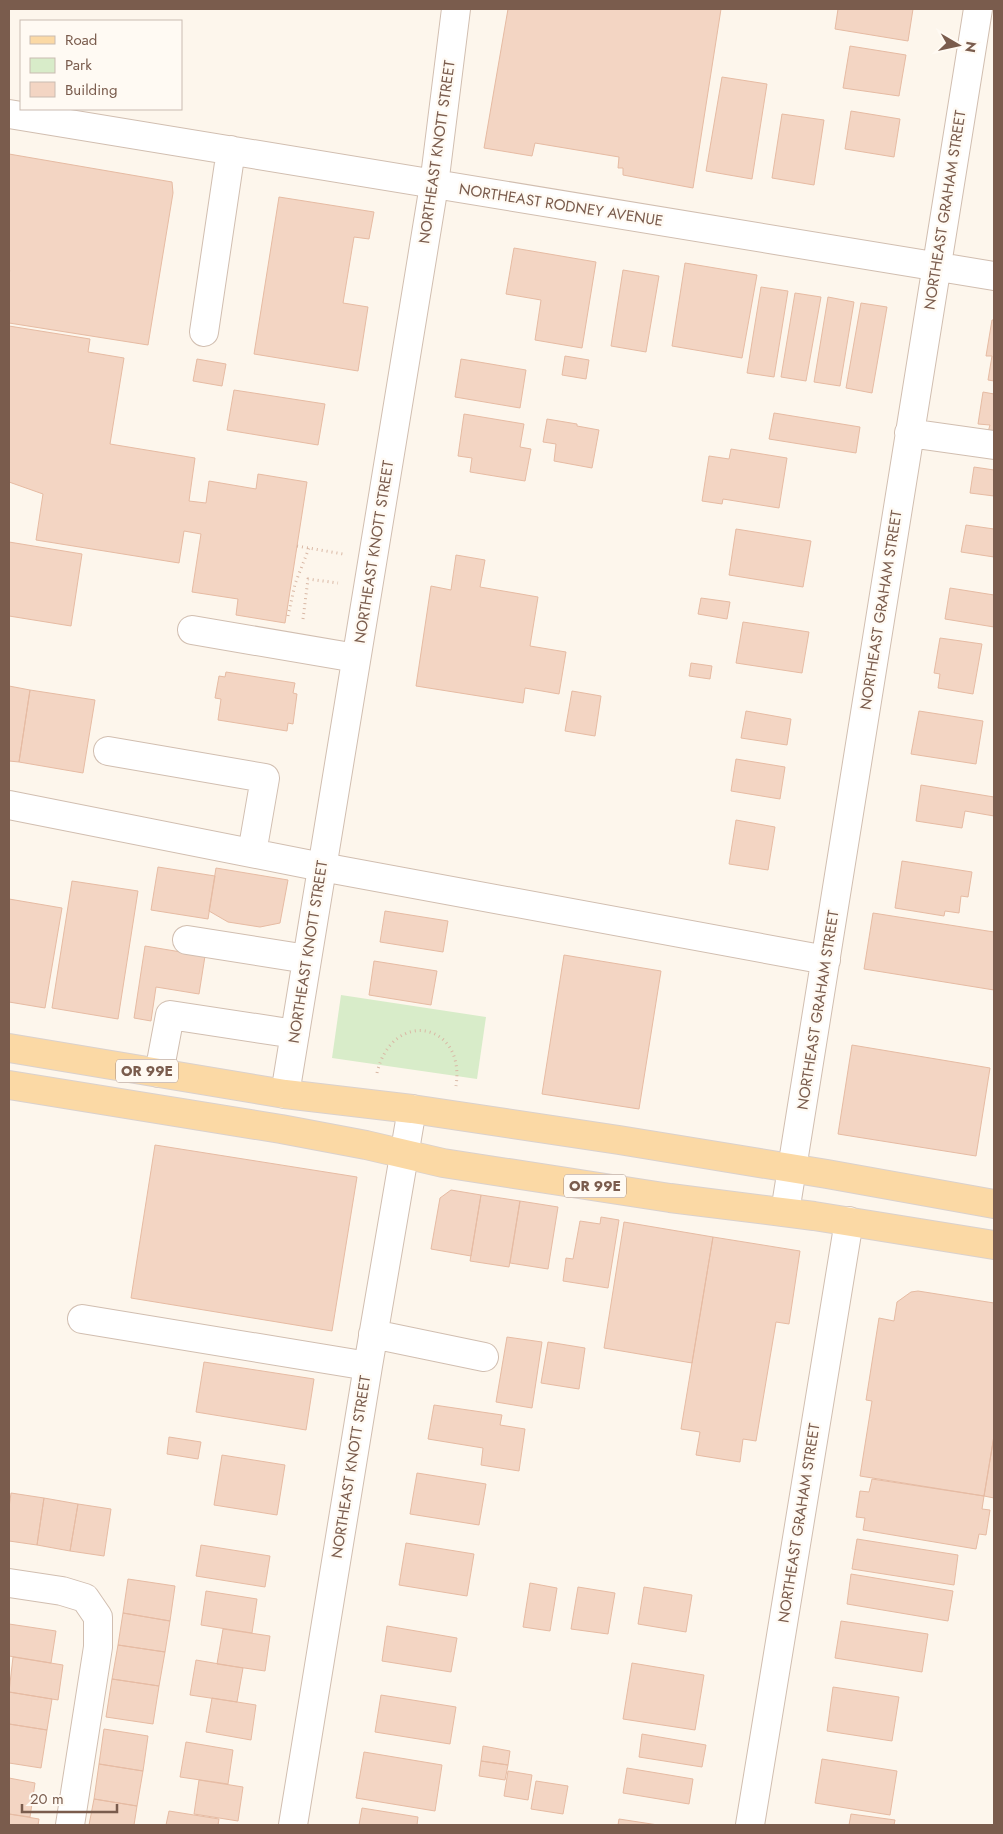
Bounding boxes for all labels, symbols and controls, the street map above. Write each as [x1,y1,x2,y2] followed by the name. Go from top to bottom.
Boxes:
[20,20,182,110] legend
[933,20,983,70] north arrow
[65,29,97,51] text: Road
[960,40,982,54] text: N
[65,54,92,76] text: Park
[413,59,461,245] street label: NORTHEAST KNOTT STREET
[65,79,117,101] text: Building
[918,109,972,311] street label: NORTHEAST GRAHAM STREET
[457,178,665,232] street label: NORTHEAST RODNEY AVENUE
[349,459,399,645] street label: NORTHEAST KNOTT STREET
[854,509,908,711] street label: NORTHEAST GRAHAM STREET
[283,859,333,1045] street label: NORTHEAST KNOTT STREET
[791,909,845,1111] street label: NORTHEAST GRAHAM STREET
[116,1060,178,1082] road number: OR 99E
[564,1174,626,1198] road number: OR 99E
[326,1374,376,1560] street label: NORTHEAST KNOTT STREET
[772,1422,826,1624] street label: NORTHEAST GRAHAM STREET
[22,1782,118,1814] scale bar
[30,1788,64,1810] text: 20 m

